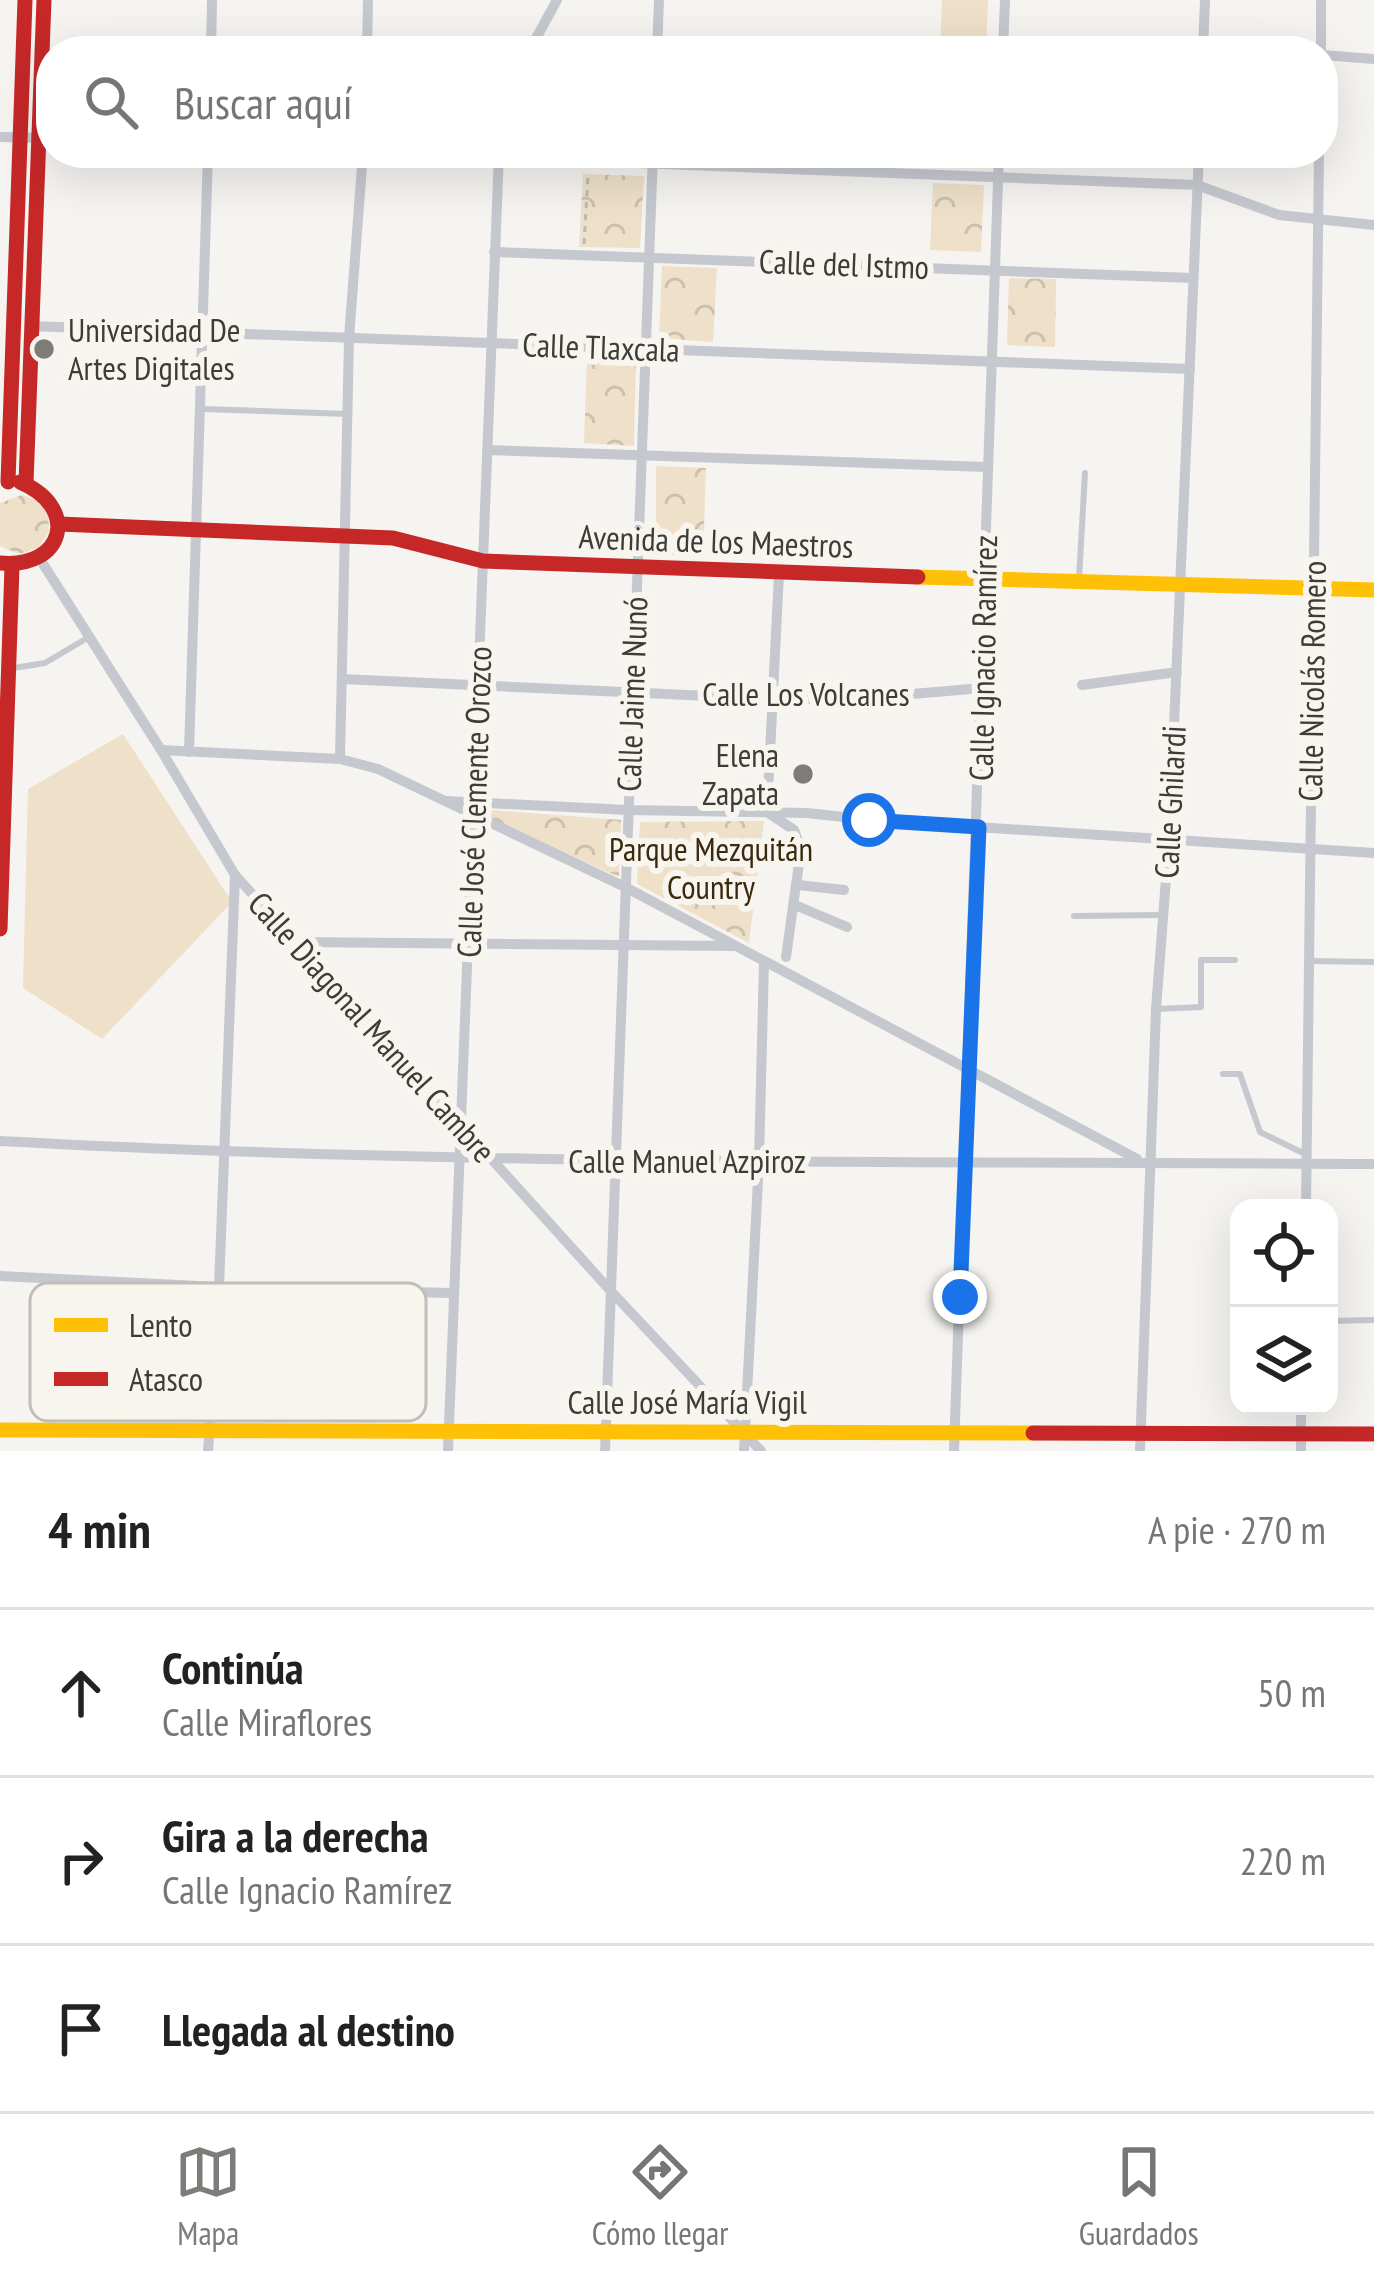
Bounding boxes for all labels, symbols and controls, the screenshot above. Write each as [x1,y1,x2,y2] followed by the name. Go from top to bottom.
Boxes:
[36,36,1338,168] search box
[78,69,144,135] icon: search
[174,73,353,131] text: Buscar aquí
[758,239,930,288] street label: Calle del Istmo
[68,308,240,389] place label: Universidad De Artes Digitales
[522,322,680,371] street label: Calle Tlaxcala
[31,336,57,362] marker: Universidad De Artes Digitales
[578,514,854,567] street label: Avenida de los Maestros
[959,535,1006,781] street label: Calle Ignacio Ramírez
[1288,560,1335,802] street label: Calle Nicolás Romero
[607,596,656,792] street label: Calle Jaime Nunó
[447,646,500,958] street label: Calle José Clemente Orozco
[702,672,910,715] street label: Calle Los Volcanes
[1144,724,1195,880] street label: Calle Ghilardi
[702,733,779,814] place label: Elena Zapata
[790,761,816,787] marker: Elena Zapata
[842,793,896,847] route start
[609,827,813,908] park label: Parque Mezquitán Country
[239,882,506,1171] street label: Calle Diagonal Manuel Cambre
[568,1139,806,1182] street label: Calle Manuel Azpiroz
[1230,1199,1338,1415] map controls
[1230,1199,1338,1307] button: locate
[933,1270,987,1324] route end
[30,1283,426,1421] legend
[129,1303,192,1346] text: Lento
[1230,1307,1338,1415] button: layers
[129,1357,203,1400] text: Atasco
[567,1380,807,1423] street label: Calle José María Vigil
[48,1496,151,1562] text: 4 min
[1148,1504,1326,1555] text: A pie · 270 m
[162,1638,304,1696] text: Continúa
[48,1660,114,1726] icon: ahead
[1257,1667,1326,1718] text: 50 m
[162,1696,372,1747] text: Calle Miraflores
[162,1806,429,1864] text: Gira a la derecha
[48,1828,114,1894] icon: right
[1240,1835,1326,1886] text: 220 m
[162,1864,452,1915] text: Calle Ignacio Ramírez
[48,1996,114,2062] icon: arrive
[162,2000,455,2058] text: Llegada al destino
[175,2139,241,2254] tab: Mapa
[592,2139,728,2254] tab: Cómo llegar
[1079,2139,1199,2254] tab: Guardados

